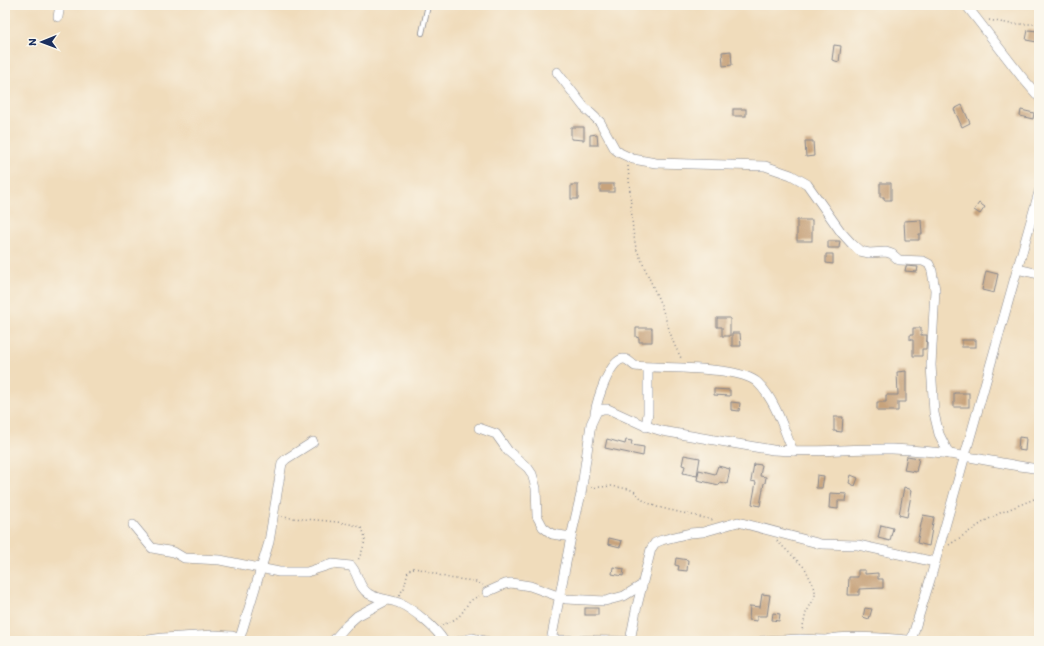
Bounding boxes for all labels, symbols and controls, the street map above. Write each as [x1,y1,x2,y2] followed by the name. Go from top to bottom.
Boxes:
[22,22,62,62] north arrow
[26,38,39,46] text: N

